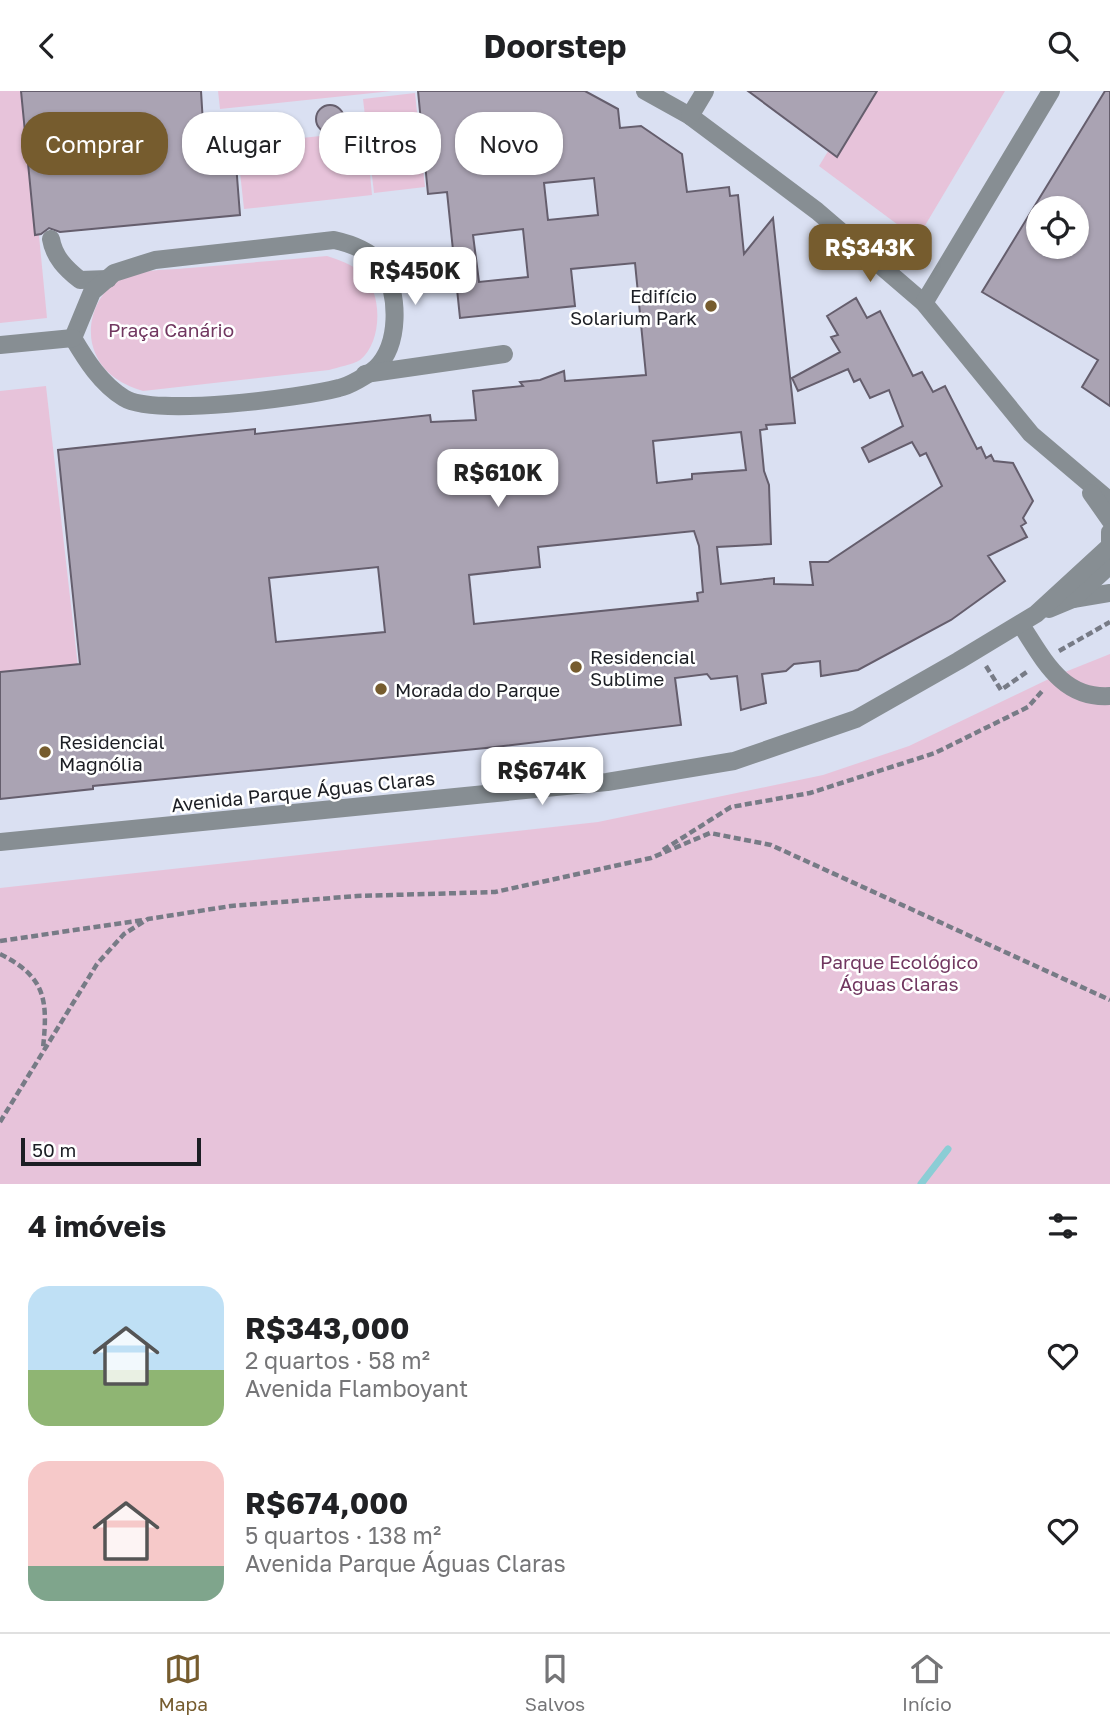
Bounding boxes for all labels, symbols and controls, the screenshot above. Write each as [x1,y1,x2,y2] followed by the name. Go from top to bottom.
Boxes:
[28,27,66,65] icon: back
[484,27,626,65] text: Doorstep
[1044,27,1082,65] icon: search
[21,112,168,175] chip: Comprar
[182,112,305,175] chip: Alugar
[319,112,441,175] chip: Filtros
[455,112,563,175] chip: Novo
[1026,196,1089,259] map controls
[1026,196,1089,259] button: locate
[813,225,927,284] pin: R$343K
[825,233,915,261] text: R$343K
[358,247,472,307] pin: R$450K
[369,256,461,284] text: R$450K
[570,284,697,329] place label: Edifício Solarium Park
[703,298,719,314] marker: Edifício Solarium Park
[108,318,234,341] park label: Praça Canário
[441,449,555,509] pin: R$610K
[453,458,543,486] text: R$610K
[590,645,696,690] place label: Residencial Sublime
[568,659,584,675] marker: Residencial Sublime
[395,678,560,701] place label: Morada do Parque
[373,681,389,697] marker: Morada do Parque
[59,730,165,775] place label: Residencial Magnólia
[37,744,53,760] marker: Residencial Magnólia
[485,747,599,807] pin: R$674K
[497,756,587,784] text: R$674K
[170,766,436,816] street label: Avenida Parque Águas Claras
[820,950,978,995] park label: Parque Ecológico Águas Claras
[21,1135,201,1167] scale bar
[32,1138,76,1161] text: 50 m
[1044,1207,1082,1245] icon: filters
[28,1208,166,1244] text: 4 imóveis
[245,1310,409,1346] text: R$343,000
[84,1314,168,1398] icon: home
[1044,1337,1082,1375] icon: heart
[245,1346,430,1374] text: 2 quartos · 58 m²
[245,1374,468,1402] text: Avenida Flamboyant
[245,1485,408,1521] text: R$674,000
[84,1489,168,1573] icon: home
[1044,1512,1082,1550] icon: heart
[245,1521,441,1549] text: 5 quartos · 138 m²
[245,1549,566,1577] text: Avenida Parque Águas Claras
[158,1650,208,1715] tab: Mapa
[525,1650,585,1715] tab: Salvos
[902,1650,952,1715] tab: Início

